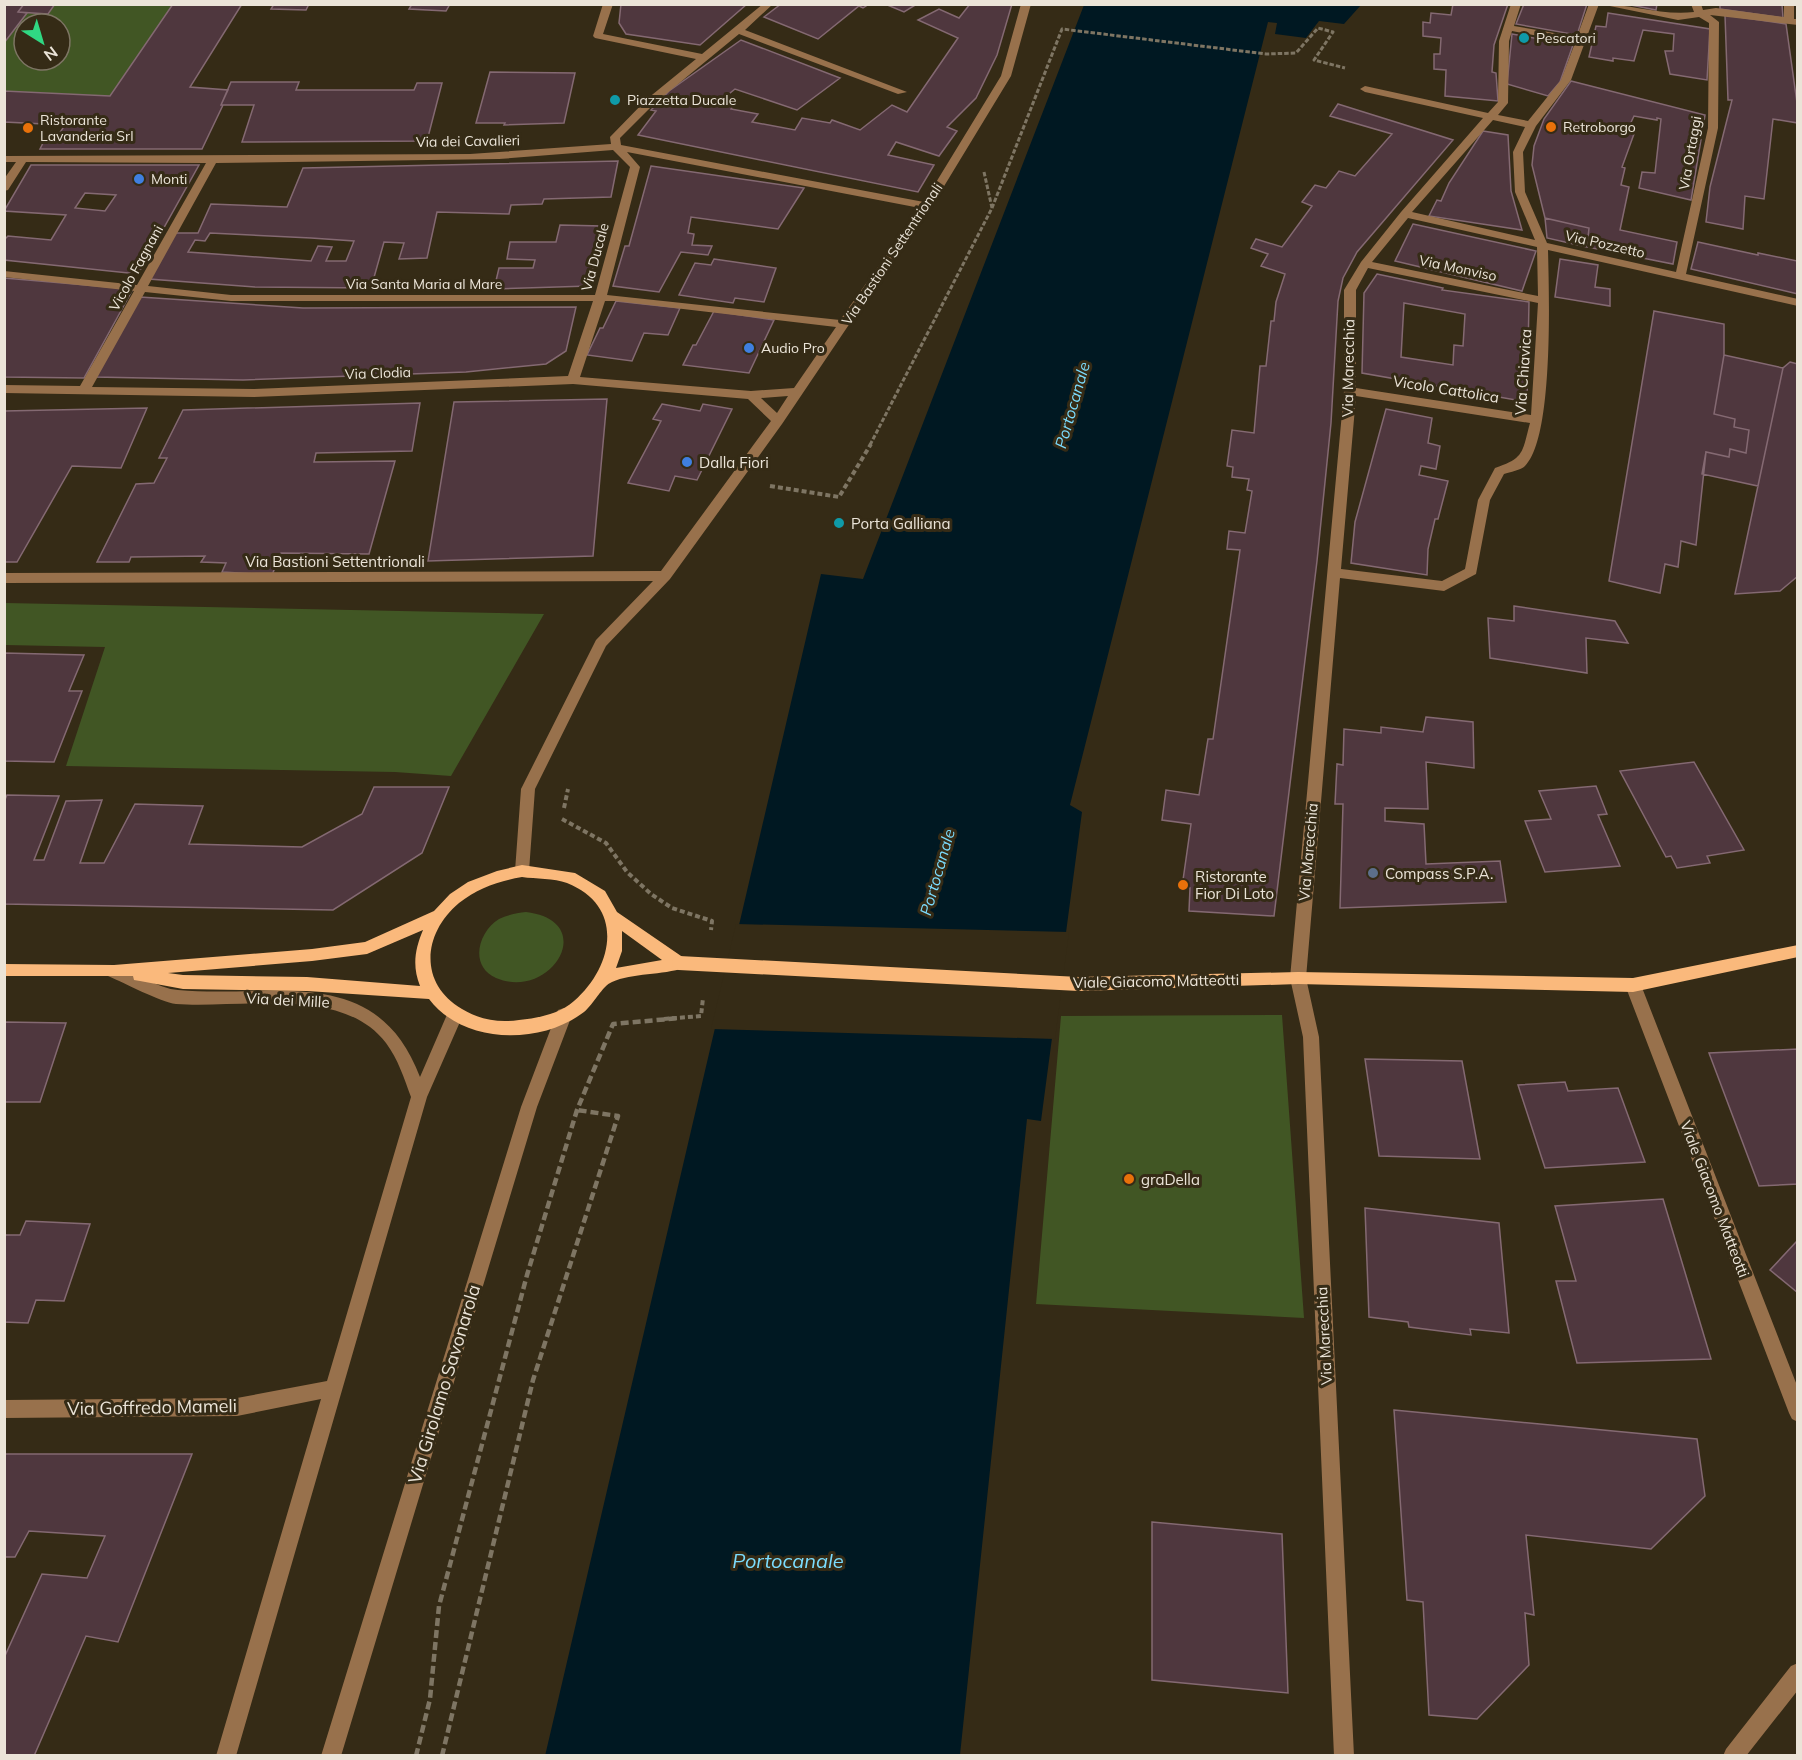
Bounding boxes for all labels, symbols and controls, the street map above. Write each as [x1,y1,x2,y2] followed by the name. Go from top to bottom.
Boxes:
[12,12,72,72] north arrow
[1536,29,1596,47] place label: Pescatori
[1517,31,1531,45] marker: Pescatori
[40,42,62,66] text: N
[627,91,736,109] place label: Piazzetta Ducale
[608,93,622,107] marker: Piazzetta Ducale
[40,111,133,145] place label: Ristorante Lavanderia Srl
[1675,115,1705,191] street label: Via Ortaggi
[1563,118,1636,136] place label: Retroborgo
[1544,120,1558,134] marker: Retroborgo
[21,121,35,135] marker: Ristorante Lavanderia Srl
[416,131,520,151] street label: Via dei Cavalieri
[151,170,187,188] place label: Monti
[132,172,146,186] marker: Monti
[838,179,946,329] street label: Via Bastioni Settentrionali
[577,221,613,293] street label: Via Ducale
[105,222,167,314] street label: Vicolo Fagnani
[1563,226,1647,262] street label: Via Pozzetto
[1417,251,1499,285] street label: Via Monviso
[346,275,502,293] street label: Via Santa Maria al Mare
[1338,319,1358,417] street label: Via Marecchia
[1511,328,1535,416] street label: Via Chiavica
[761,339,825,357] place label: Audio Pro
[742,341,756,355] marker: Audio Pro
[1050,359,1094,451] water label: Portocanale
[345,363,411,383] street label: Via Clodia
[1392,371,1500,407] street label: Vicolo Cattolica
[699,453,769,472] place label: Dalla Fiori
[680,455,694,469] marker: Dalla Fiori
[851,514,950,533] place label: Porta Galliana
[832,516,846,530] marker: Porta Galliana
[245,552,425,571] street label: Via Bastioni Settentrionali
[1294,802,1322,902] street label: Via Marecchia
[915,826,959,918] water label: Portocanale
[1385,864,1493,883] place label: Compass S.P.A.
[1366,866,1380,880] marker: Compass S.P.A.
[1195,867,1274,903] place label: Ristorante Fior Di Loto
[1176,878,1190,892] marker: Ristorante Fior Di Loto
[1073,970,1239,992] street label: Viale Giacomo Matteotti
[246,988,330,1012] street label: Via dei Mille
[1676,1118,1754,1280] street label: Viale Giacomo Matteotti
[1141,1170,1200,1189] place label: graDella
[1122,1172,1136,1186] marker: graDella
[403,1282,485,1486] street label: Via Girolamo Savonarola
[1312,1286,1336,1386] street label: Via Marecchia
[67,1394,237,1420] street label: Via Goffredo Mameli
[732,1548,844,1573] water label: Portocanale

